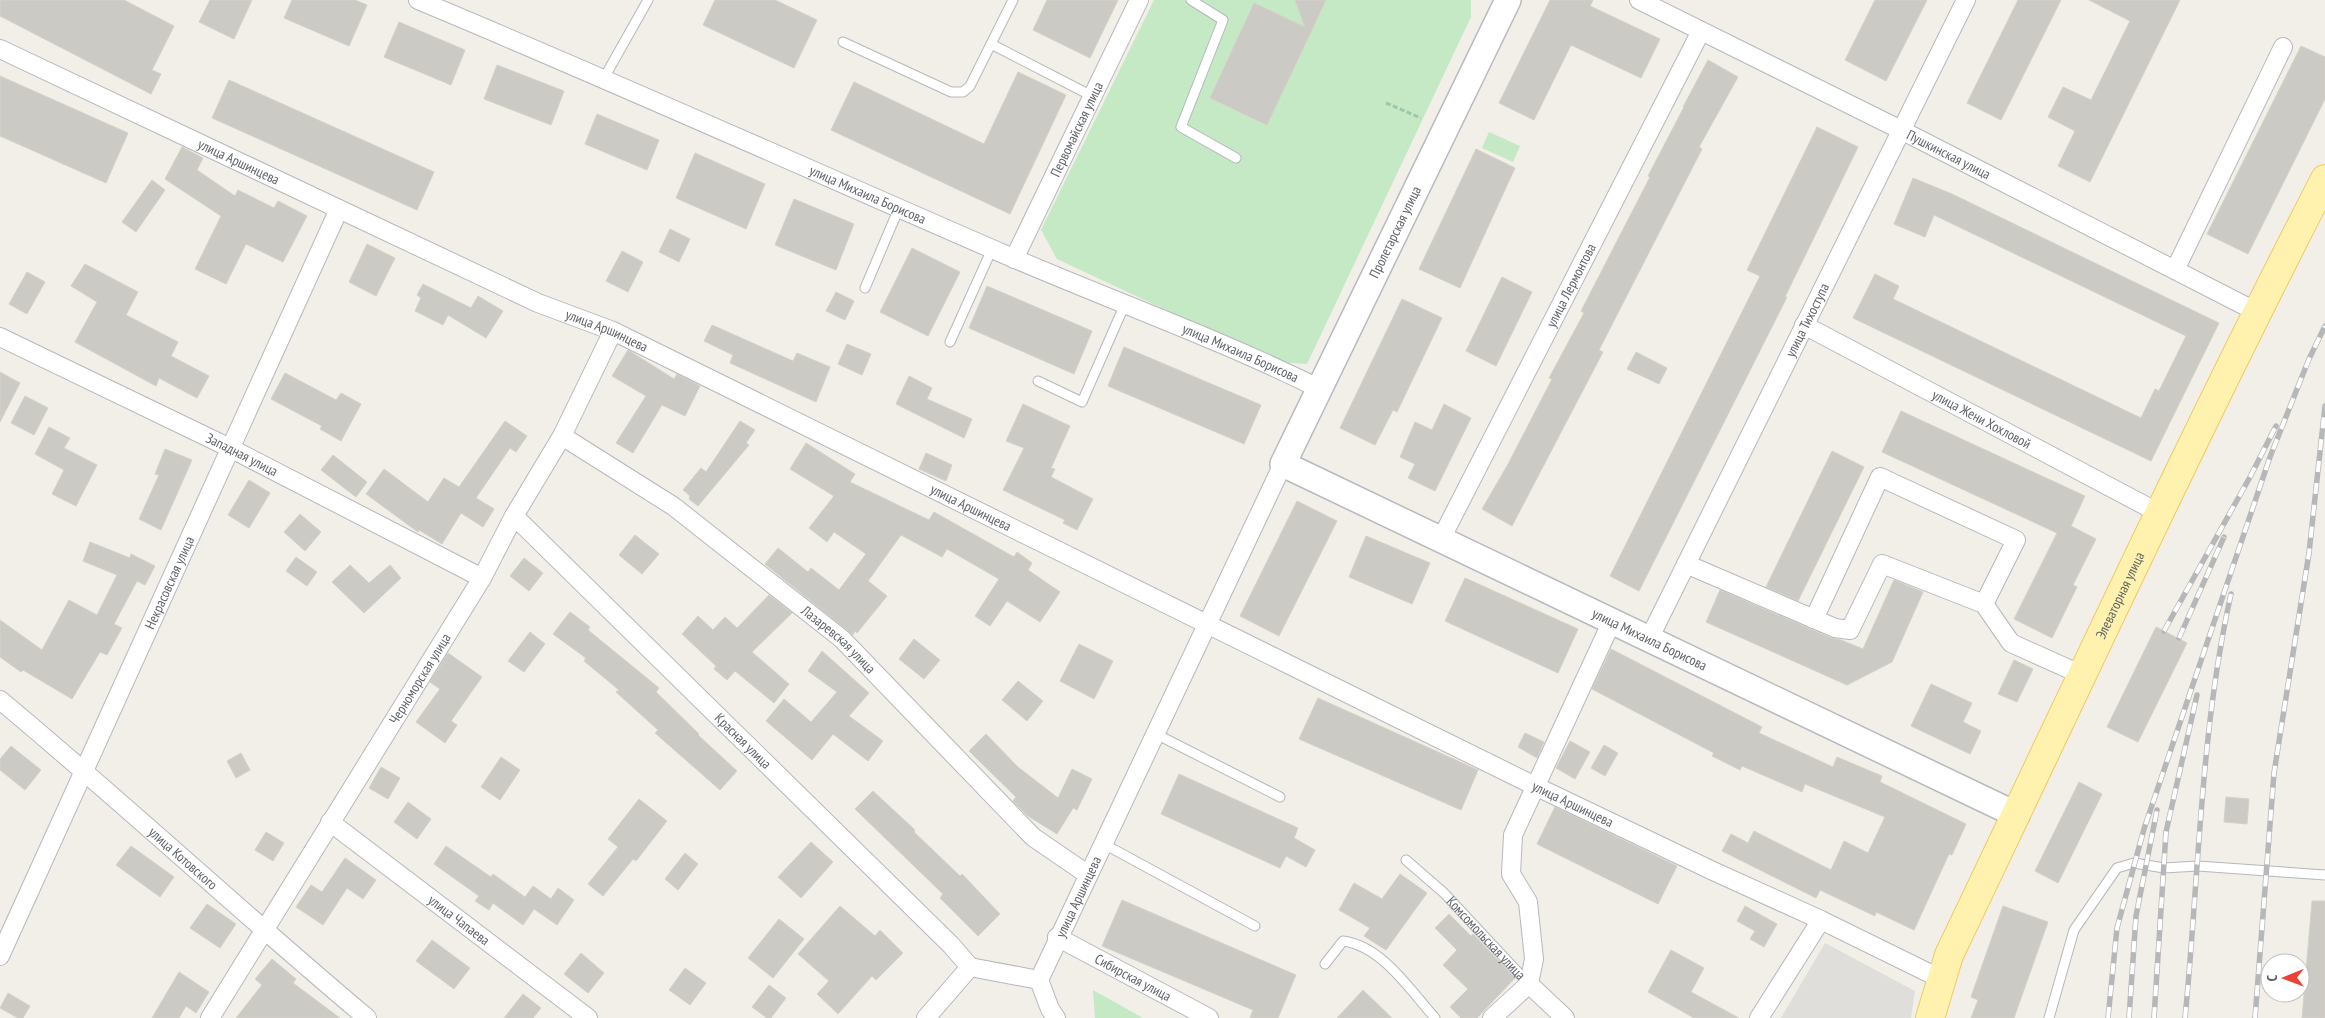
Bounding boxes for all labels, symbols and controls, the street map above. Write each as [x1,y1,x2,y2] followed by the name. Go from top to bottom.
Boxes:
[1046,79,1107,180] street label: Первомайская улица
[1904,125,1994,183] street label: Пушкинская улица
[195,135,282,189] street label: улица Аршинцева
[807,161,929,228] street label: улица Михаила Борисова
[1365,183,1425,281] street label: Пролетарская улица
[1542,240,1600,330] street label: улица Лермонтова
[1781,280,1833,360] street label: улица Тихоступа
[563,305,651,356] street label: улица Аршинцева
[1180,319,1302,386] street label: улица Михаила Борисова
[1929,386,2034,453] street label: улица Жени Хохловой
[203,429,281,480] street label: Западная улица
[927,480,1014,535] street label: улица Аршинцева
[141,533,198,632] street label: Некрасовская улица
[2092,549,2148,642] street label: Элеваторная улица
[797,601,879,677] street label: Лазаревская улица
[1589,604,1710,674] street label: улица Михаила Борисова
[385,630,455,727] street label: Черноморская улица
[711,709,775,773] street label: Красная улица
[1529,777,1616,831] street label: улица Аршинцева
[145,823,221,894] street label: улица Котовского
[1051,853,1105,940] street label: улица Аршинцева
[425,891,493,949] street label: улица Чапаева
[1443,893,1529,984] street label: Комсомольская улица
[1092,950,1174,1005] street label: Сибирская улица
[2260,953,2310,1003] north arrow
[2263,974,2281,982] text: С

